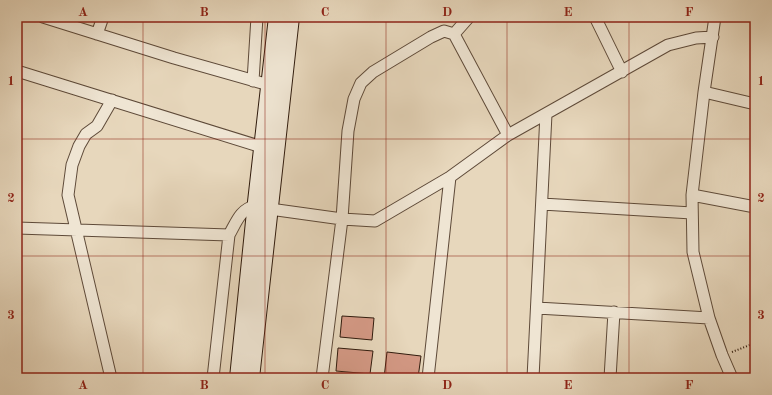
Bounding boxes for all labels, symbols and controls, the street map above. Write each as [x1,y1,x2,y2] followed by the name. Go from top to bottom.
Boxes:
[78,6,88,19] text: A
[199,6,209,19] text: B
[321,6,329,19] text: C
[442,6,452,19] text: D
[564,6,573,19] text: E
[685,6,694,19] text: F
[7,75,15,88] text: 1
[757,75,765,88] text: 1
[7,192,15,205] text: 2
[757,192,765,205] text: 2
[7,309,15,322] text: 3
[757,309,765,322] text: 3
[78,379,88,392] text: A
[199,379,209,392] text: B
[321,379,329,392] text: C
[442,379,452,392] text: D
[564,379,573,392] text: E
[685,379,694,392] text: F

